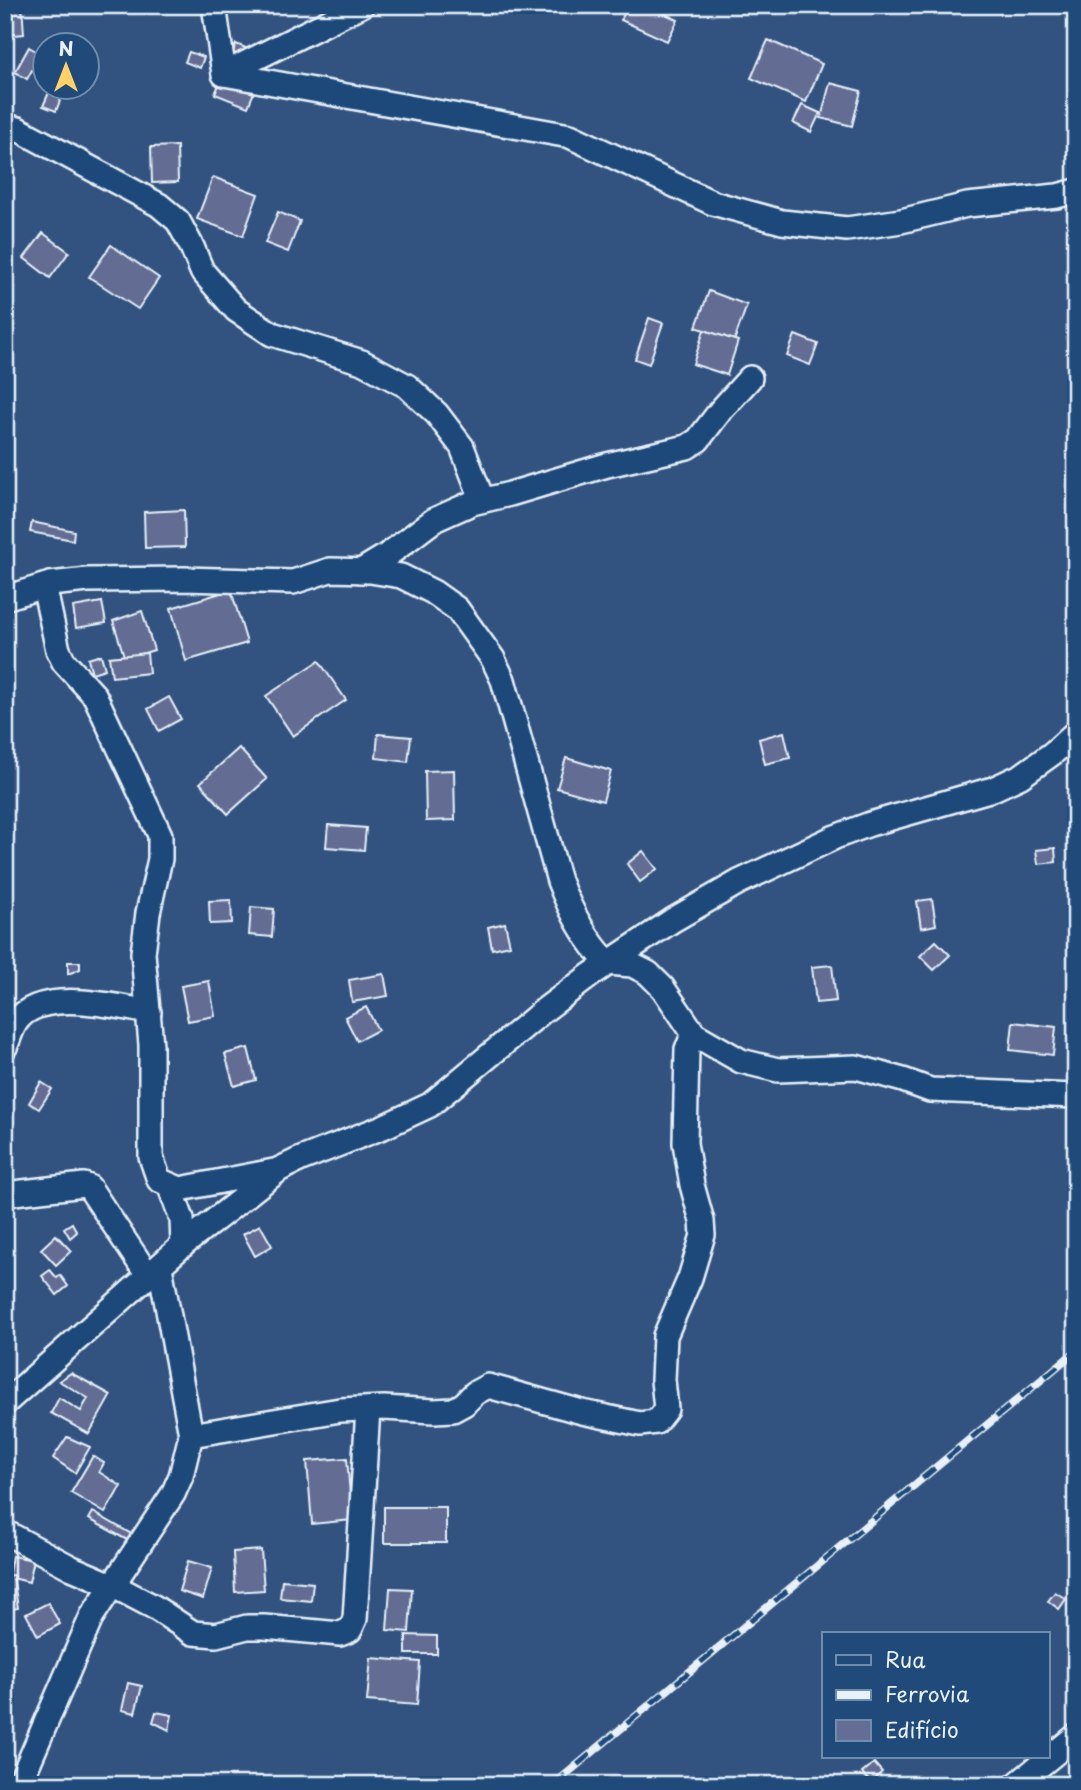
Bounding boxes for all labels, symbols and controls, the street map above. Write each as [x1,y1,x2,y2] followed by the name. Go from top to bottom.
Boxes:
[32,32,102,102] north arrow
[58,34,74,62] text: N
[822,1632,1050,1758] legend
[885,1643,926,1675] text: Rua
[885,1677,970,1709] text: Ferrovia
[885,1713,959,1745] text: Edifício

